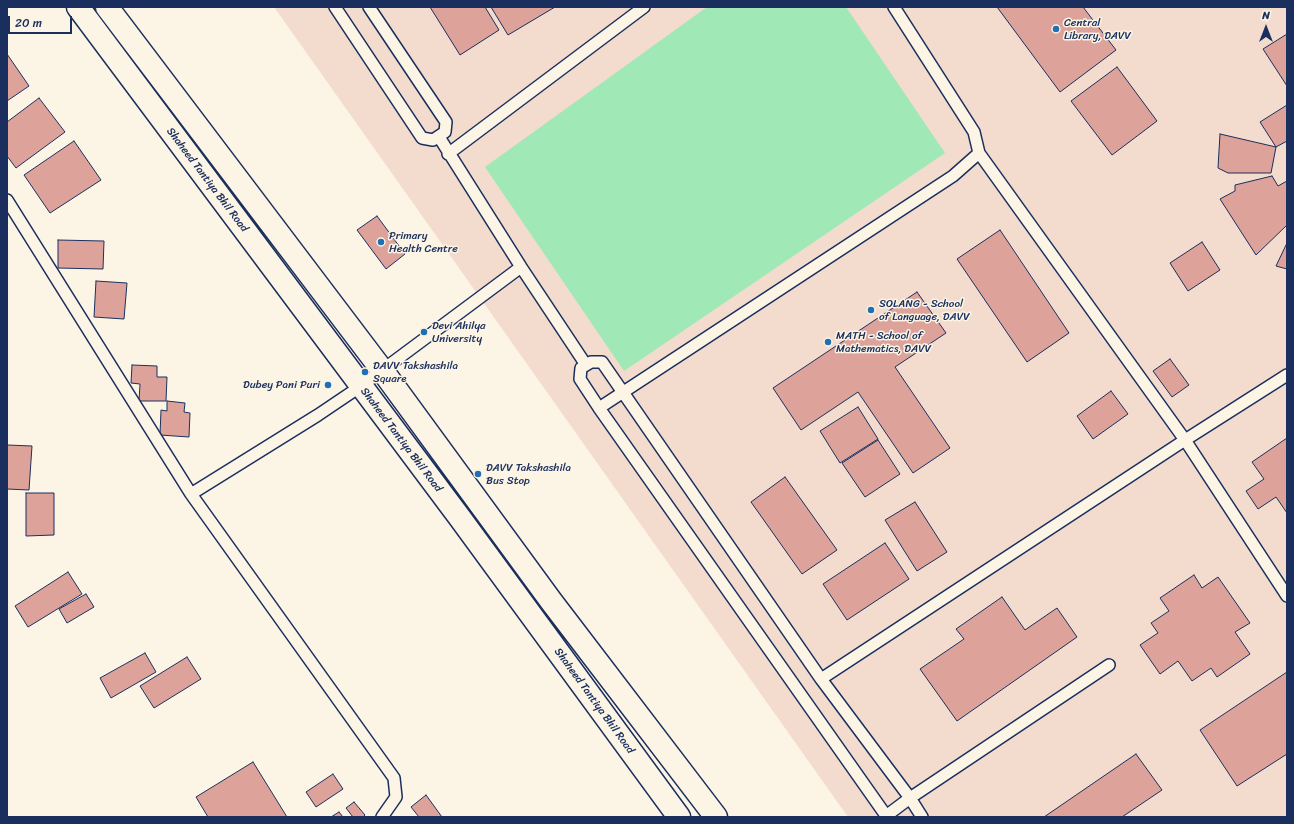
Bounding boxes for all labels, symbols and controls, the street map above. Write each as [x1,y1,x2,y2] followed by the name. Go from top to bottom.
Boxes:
[1262,6,1270,25] text: N
[10,8,74,34] scale bar
[1246,8,1286,48] north arrow
[15,12,42,34] text: 20 m
[1064,16,1131,42] place label: Central Library, DAVV
[1051,24,1061,34] marker: Central Library, DAVV
[163,125,251,235] street label: Shaheed Tantiya Bhil Road
[389,229,458,255] place label: Primary Health Centre
[376,237,386,247] marker: Primary Health Centre
[879,297,970,323] place label: SOLANG - School of Language, DAVV
[866,305,876,315] marker: SOLANG - School of Language, DAVV
[432,319,486,345] place label: Devi Ahilya University
[419,327,429,337] marker: Devi Ahilya University
[836,329,931,355] place label: MATH - School of Mathematics, DAVV
[823,337,833,347] marker: MATH - School of Mathematics, DAVV
[373,359,458,385] place label: DAVV Takshashila Square
[360,367,370,377] marker: DAVV Takshashila Square
[243,378,320,392] place label: Dubey Pani Puri
[323,380,333,390] marker: Dubey Pani Puri
[357,385,445,495] street label: Shaheed Tantiya Bhil Road
[486,461,571,487] place label: DAVV Takshashila Bus Stop
[473,469,483,479] marker: DAVV Takshashila Bus Stop
[551,646,637,756] street label: Shaheed Tantiya Bhil Road

